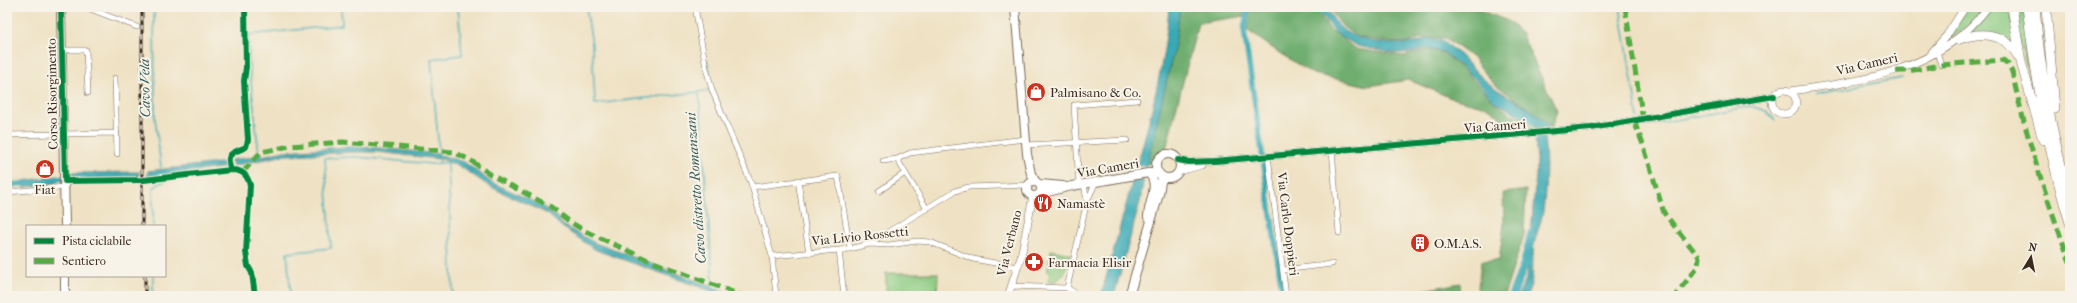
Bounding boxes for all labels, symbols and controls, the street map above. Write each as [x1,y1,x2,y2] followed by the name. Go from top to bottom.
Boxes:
[44,38,60,150] street label: Corso Risorgimento
[1834,50,1899,79] street label: Via Cameri
[136,59,154,117] water label: Cavo Vela
[1025,81,1047,103] shop icon: Palmisano & Co.
[1050,85,1141,100] place label: Palmisano & Co.
[682,111,710,264] water label: Cavo distretto Romanzani
[1462,116,1527,136] street label: Via Cameri
[1075,155,1140,181] street label: Via Cameri
[34,158,56,180] shop icon: Fiat
[1274,170,1302,277] street label: Via Carlo Doppieri
[34,182,56,197] place label: Fiat
[1032,192,1054,214] restaurant icon: Namastè
[1057,196,1106,211] place label: Namastè
[993,208,1025,279] street label: Via Verbano
[810,223,909,249] street label: Via Livio Rossetti
[26,225,166,277] legend
[1409,232,1431,254] building icon: O.M.A.S.
[62,234,131,248] text: Pista ciclabile
[1434,236,1482,251] place label: O.M.A.S.
[2011,237,2051,277] north arrow
[2027,241,2039,255] text: N
[1023,251,1045,273] pharmacy icon: Farmacia Elisir
[62,254,106,268] text: Sentiero
[1048,255,1132,270] place label: Farmacia Elisir

